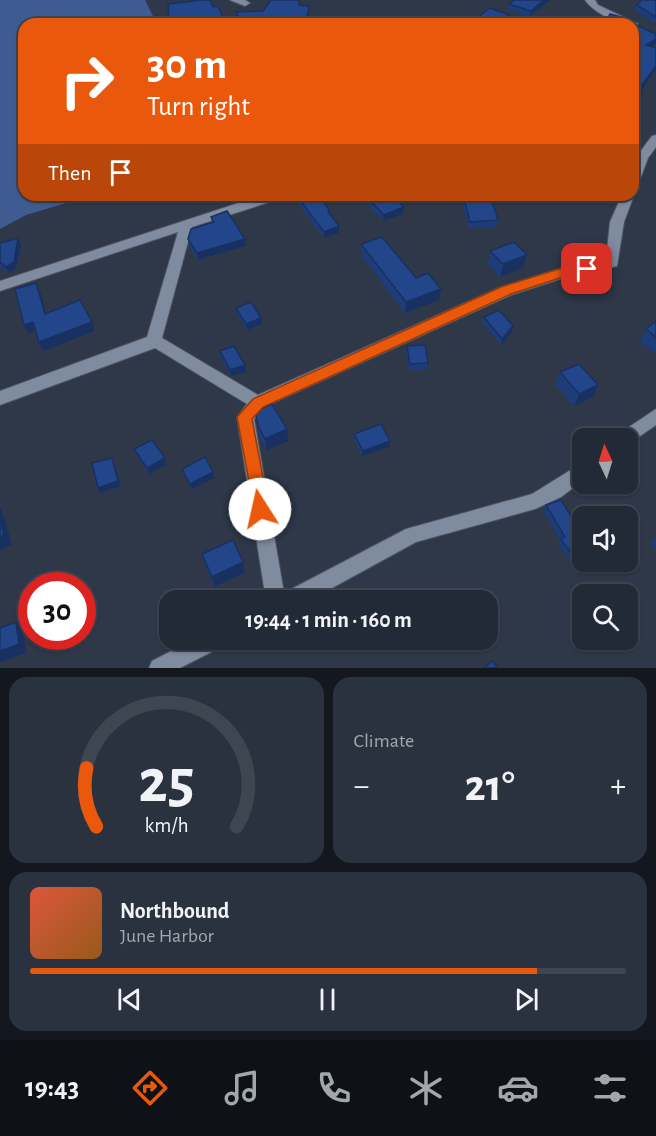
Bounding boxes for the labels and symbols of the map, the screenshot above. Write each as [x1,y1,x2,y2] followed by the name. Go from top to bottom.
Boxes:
[561,243,612,294] pin
[572,428,638,494] north arrow
[228,477,292,541] position arrow
[18,572,96,650] speed limit sign: 30

